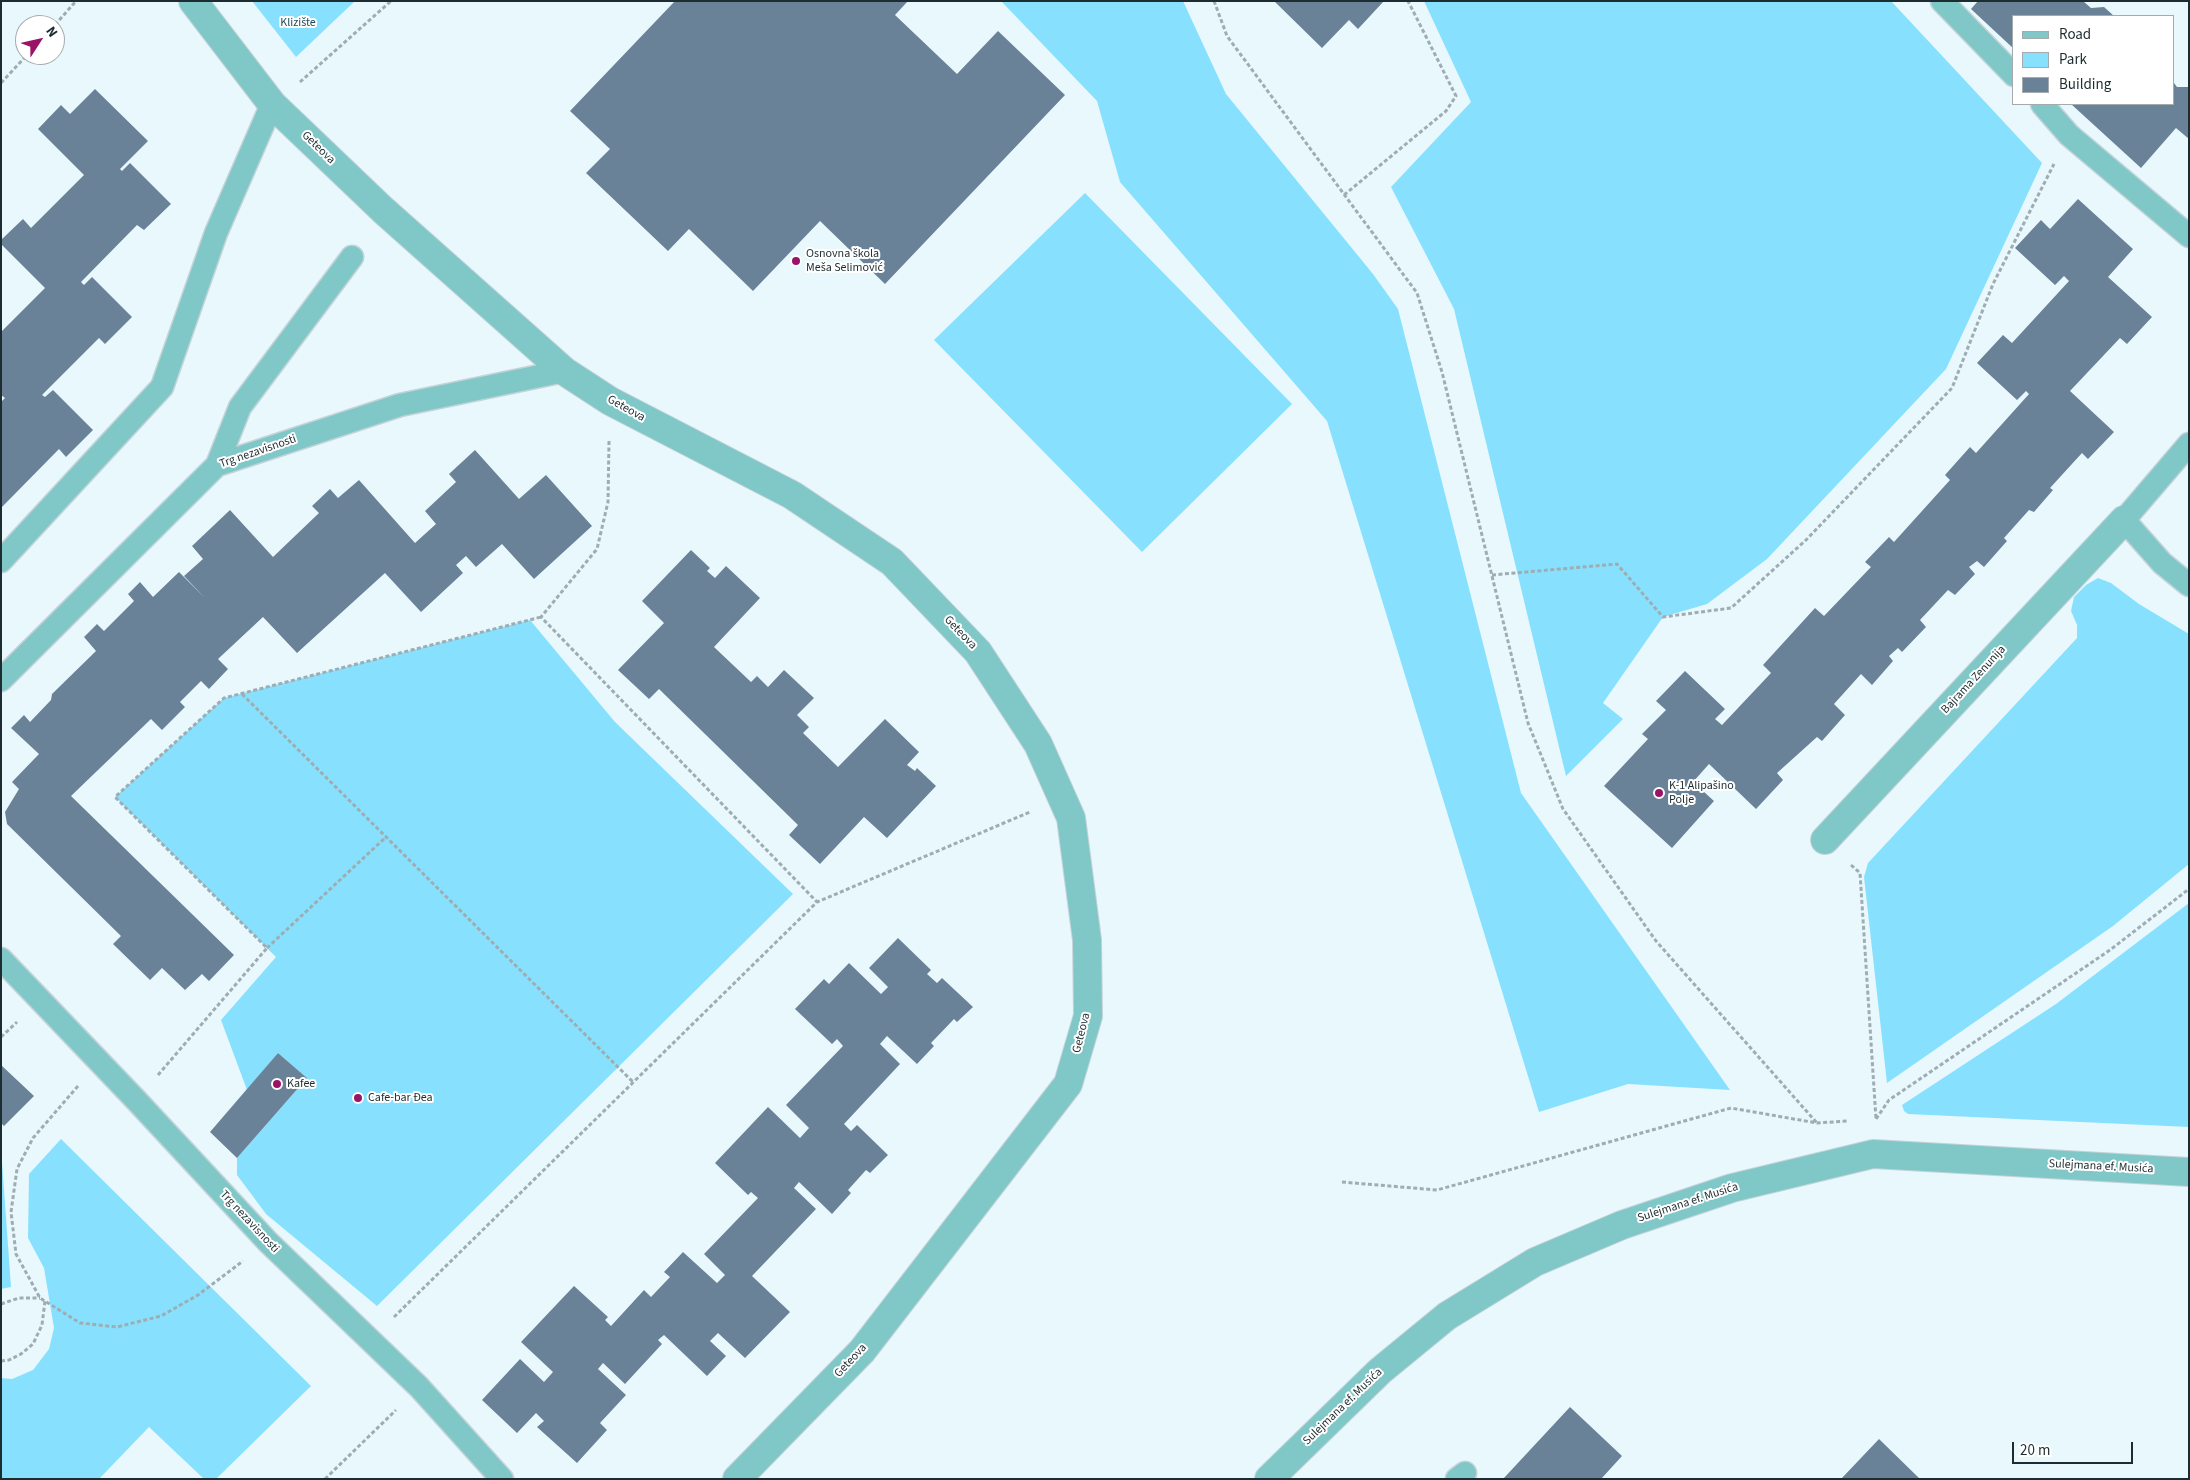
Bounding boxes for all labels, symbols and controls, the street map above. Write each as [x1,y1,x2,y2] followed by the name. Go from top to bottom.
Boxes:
[15,15,65,65] north arrow
[2012,15,2175,105] legend
[280,16,316,30] park label: Klizište
[41,22,62,42] text: N
[2059,24,2091,45] text: Road
[2059,49,2087,70] text: Park
[2059,74,2111,95] text: Building
[298,129,338,167] street label: Geteova
[806,247,883,275] place label: Osnovna škola Meša Selimović
[790,255,802,267] marker: Osnovna škola Meša Selimović
[605,393,647,425] street label: Geteova
[218,432,298,472] street label: Trg nezavisnosti
[941,613,979,653] street label: Geteova
[1939,643,2009,717] street label: Bajrama Zenunija
[1669,779,1734,807] place label: K-1 Alipašino Polje
[1653,787,1665,799] marker: K-1 Alipašino Polje
[1070,1011,1094,1055] street label: Geteova
[287,1077,315,1091] place label: Kafee
[271,1078,283,1090] marker: Kafee
[368,1091,433,1105] place label: Cafe-bar Đea
[352,1092,364,1104] marker: Cafe-bar Đea
[2048,1157,2154,1177] street label: Sulejmana ef. Musića
[1636,1180,1740,1226] street label: Sulejmana ef. Musića
[216,1188,282,1256] street label: Trg nezavisnosti
[832,1341,870,1381] street label: Geteova
[1300,1365,1386,1449] street label: Sulejmana ef. Musića
[2015,1432,2136,1464] scale bar
[2020,1440,2050,1461] text: 20 m

